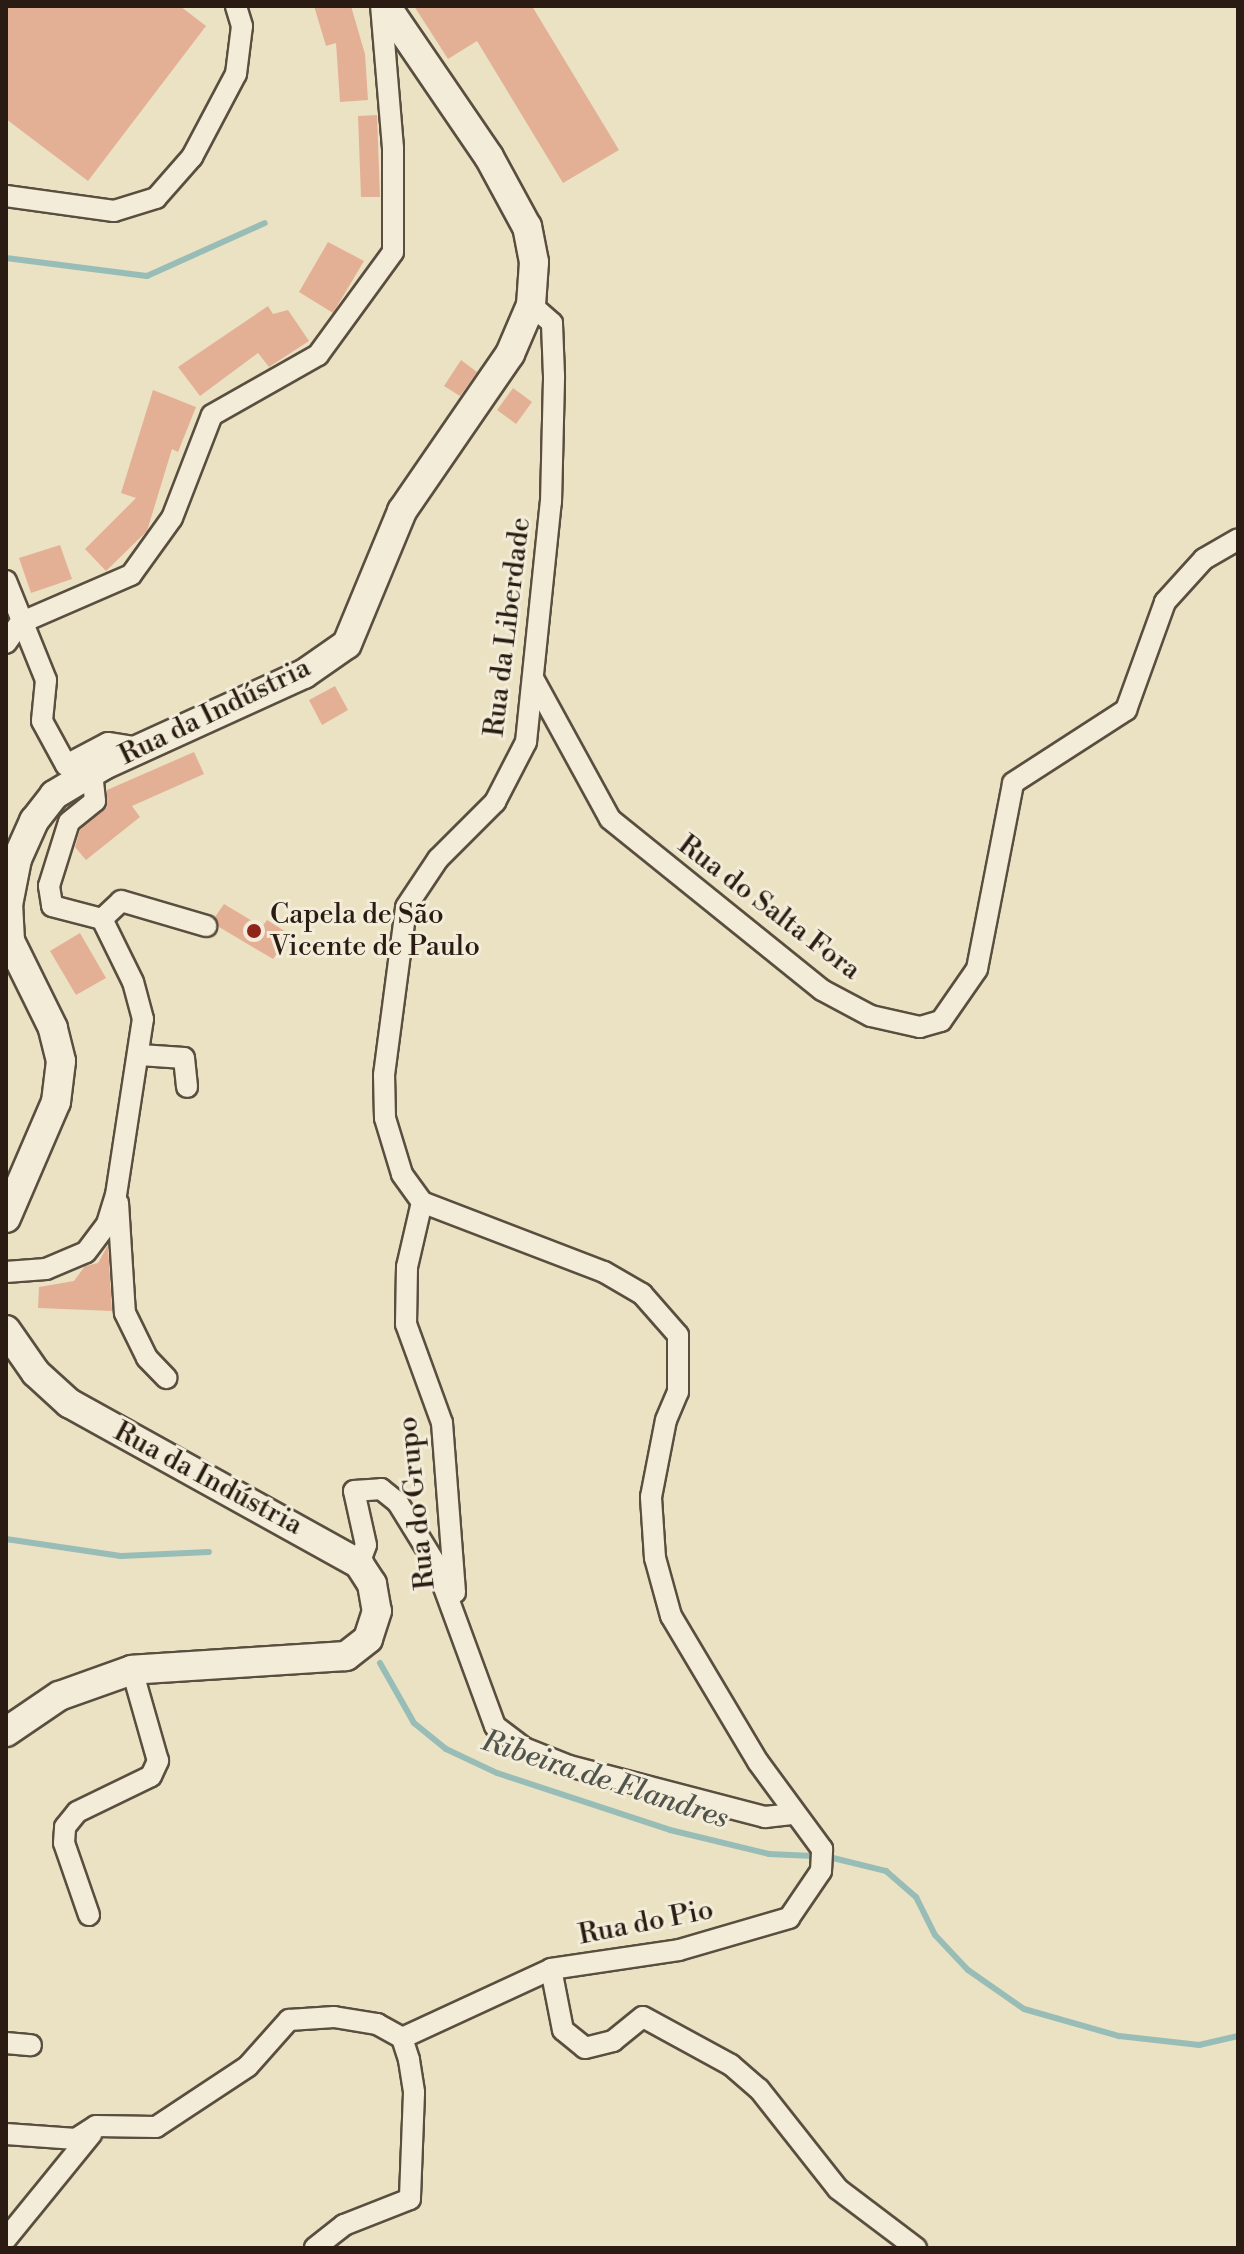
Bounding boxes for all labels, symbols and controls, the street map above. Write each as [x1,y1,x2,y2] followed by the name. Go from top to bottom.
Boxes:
[478,515,538,739] street label: Rua da Liberdade
[114,651,316,773] street label: Rua da Indústria
[671,828,867,988] street label: Rua do Salta Fora
[270,898,480,964] place label: Capela de São Vicente de Paulo
[245,922,263,940] marker: Capela de São Vicente de Paulo
[108,1415,308,1543] street label: Rua da Indústria
[391,1415,443,1591] street label: Rua do Grupo
[477,1723,733,1837] water label: Ribeira de Flandres
[576,1893,716,1953] street label: Rua do Pio

